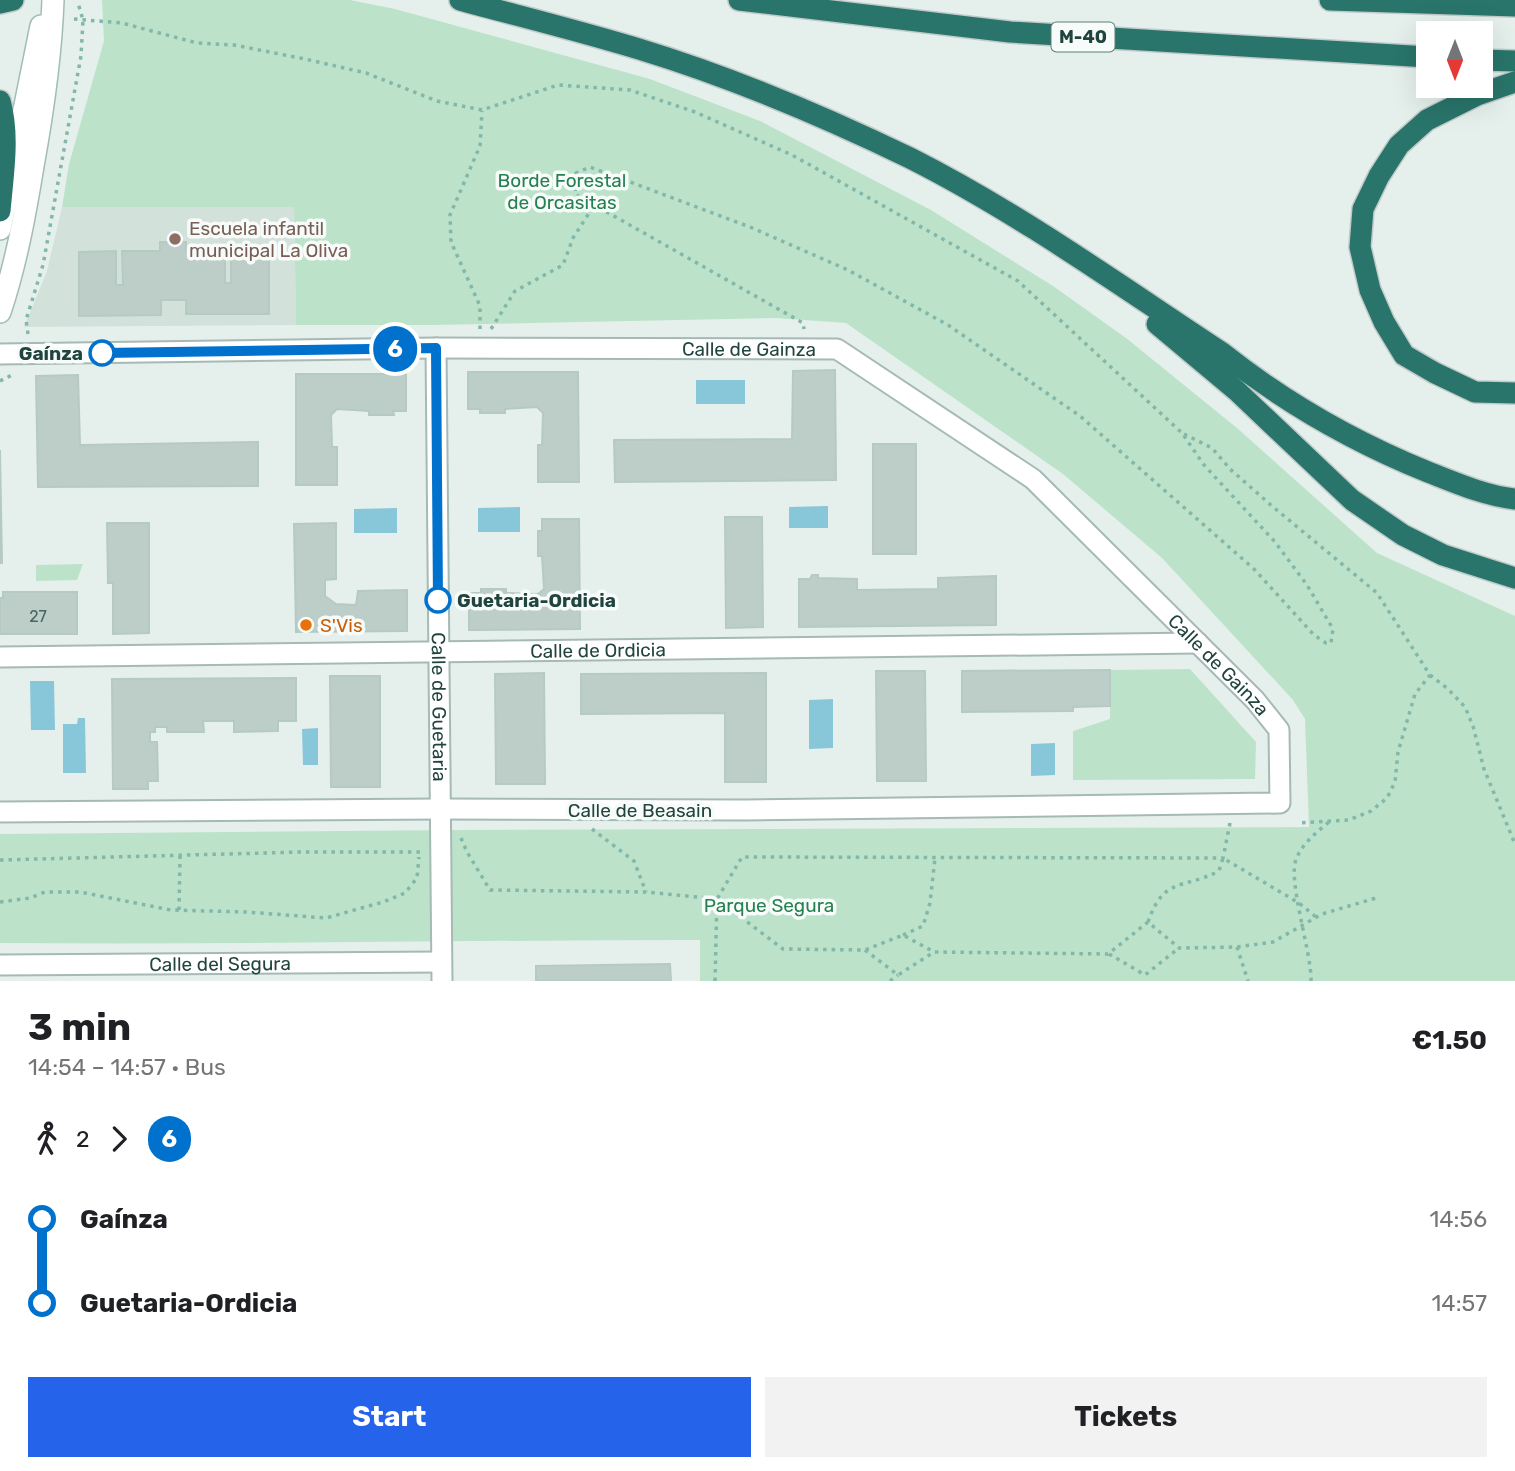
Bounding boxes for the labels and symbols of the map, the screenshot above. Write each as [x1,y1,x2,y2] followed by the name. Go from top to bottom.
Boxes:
[1416,21,1493,98] north arrow
[1052,22,1114,52] road number: M-40
[498,169,626,214] park label: Borde Forestal de Orcasitas
[189,217,348,262] place label: Escuela infantil municipal La Oliva
[167,231,183,247] marker: Escuela infantil municipal La Oliva
[372,326,418,372] line badge: 6
[682,337,816,360] street label: Calle de Gainza
[89,340,115,366] marker: Gaínza
[19,342,83,365] place label: Gaínza
[425,587,451,613] marker: Guetaria-Ordicia
[457,589,616,612] place label: Guetaria-Ordicia
[29,607,47,626] house number: 27
[1164,609,1274,720] street label: Calle de Gainza
[320,614,363,637] place label: S'Vis
[298,617,314,633] marker: S'Vis
[427,632,452,782] street label: Calle de Guetaria
[530,638,666,662] street label: Calle de Ordicia
[568,799,712,822] street label: Calle de Beasain
[704,894,834,917] park label: Parque Segura
[149,952,291,975] street label: Calle del Segura

